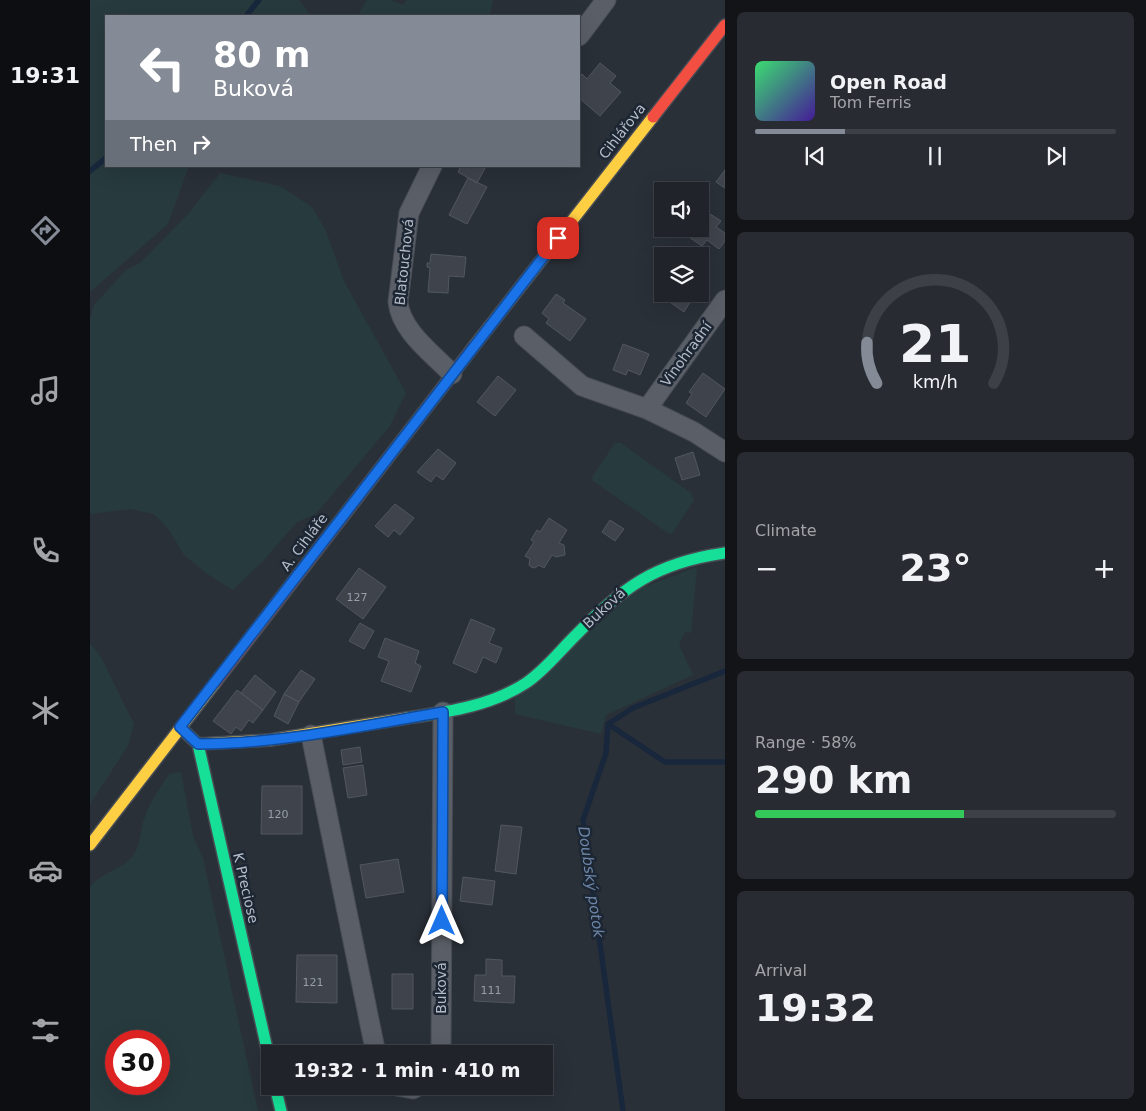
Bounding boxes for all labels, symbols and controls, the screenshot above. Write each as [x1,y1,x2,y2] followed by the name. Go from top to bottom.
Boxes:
[130,35,195,100] icon: left
[213,35,310,75] text: 80 m
[10,63,80,88] text: 19:31
[830,71,947,93] text: Open Road
[213,76,294,101] text: Buková
[830,93,911,112] text: Tom Ferris
[595,100,649,162] street label: Cihlářova
[187,130,215,158] icon: right
[130,133,177,155] text: Then
[801,142,829,170] icon: previous
[921,142,949,170] icon: pause
[1042,142,1070,170] icon: next
[654,182,709,302] map controls
[654,182,709,237] button: sound
[28,213,63,248] icon: directions
[537,217,579,259] pin
[391,218,417,306] street label: Blatouchová
[544,224,572,252] icon: arrive
[654,247,709,302] button: layers
[899,314,972,374] text: 21
[657,318,715,389] street label: Vinohradní
[913,371,958,392] text: km/h
[28,373,63,408] icon: music
[277,510,331,574] street label: A. Cihláře
[755,521,817,540] text: Climate
[28,533,63,568] icon: phone
[900,546,971,590] text: 23°
[755,552,778,585] text: −
[1093,552,1116,585] text: +
[580,585,628,631] street label: Buková
[347,591,368,604] house number: 127
[28,693,63,728] icon: climate
[755,733,857,752] text: Range · 58%
[755,758,912,802] text: 290 km
[268,808,289,821] house number: 120
[574,825,608,940] water label: Doubský potok
[230,851,262,925] street label: K Preciose
[28,853,63,888] icon: car
[415,894,467,946] position arrow
[755,961,807,980] text: Arrival
[433,962,449,1014] street label: Buková
[303,976,324,989] house number: 121
[481,984,502,997] house number: 111
[755,986,876,1030] text: 19:32
[28,1013,63,1048] icon: filters
[105,1030,170,1095] speed limit sign: 30
[293,1059,521,1081] text: 19:32 · 1 min · 410 m

